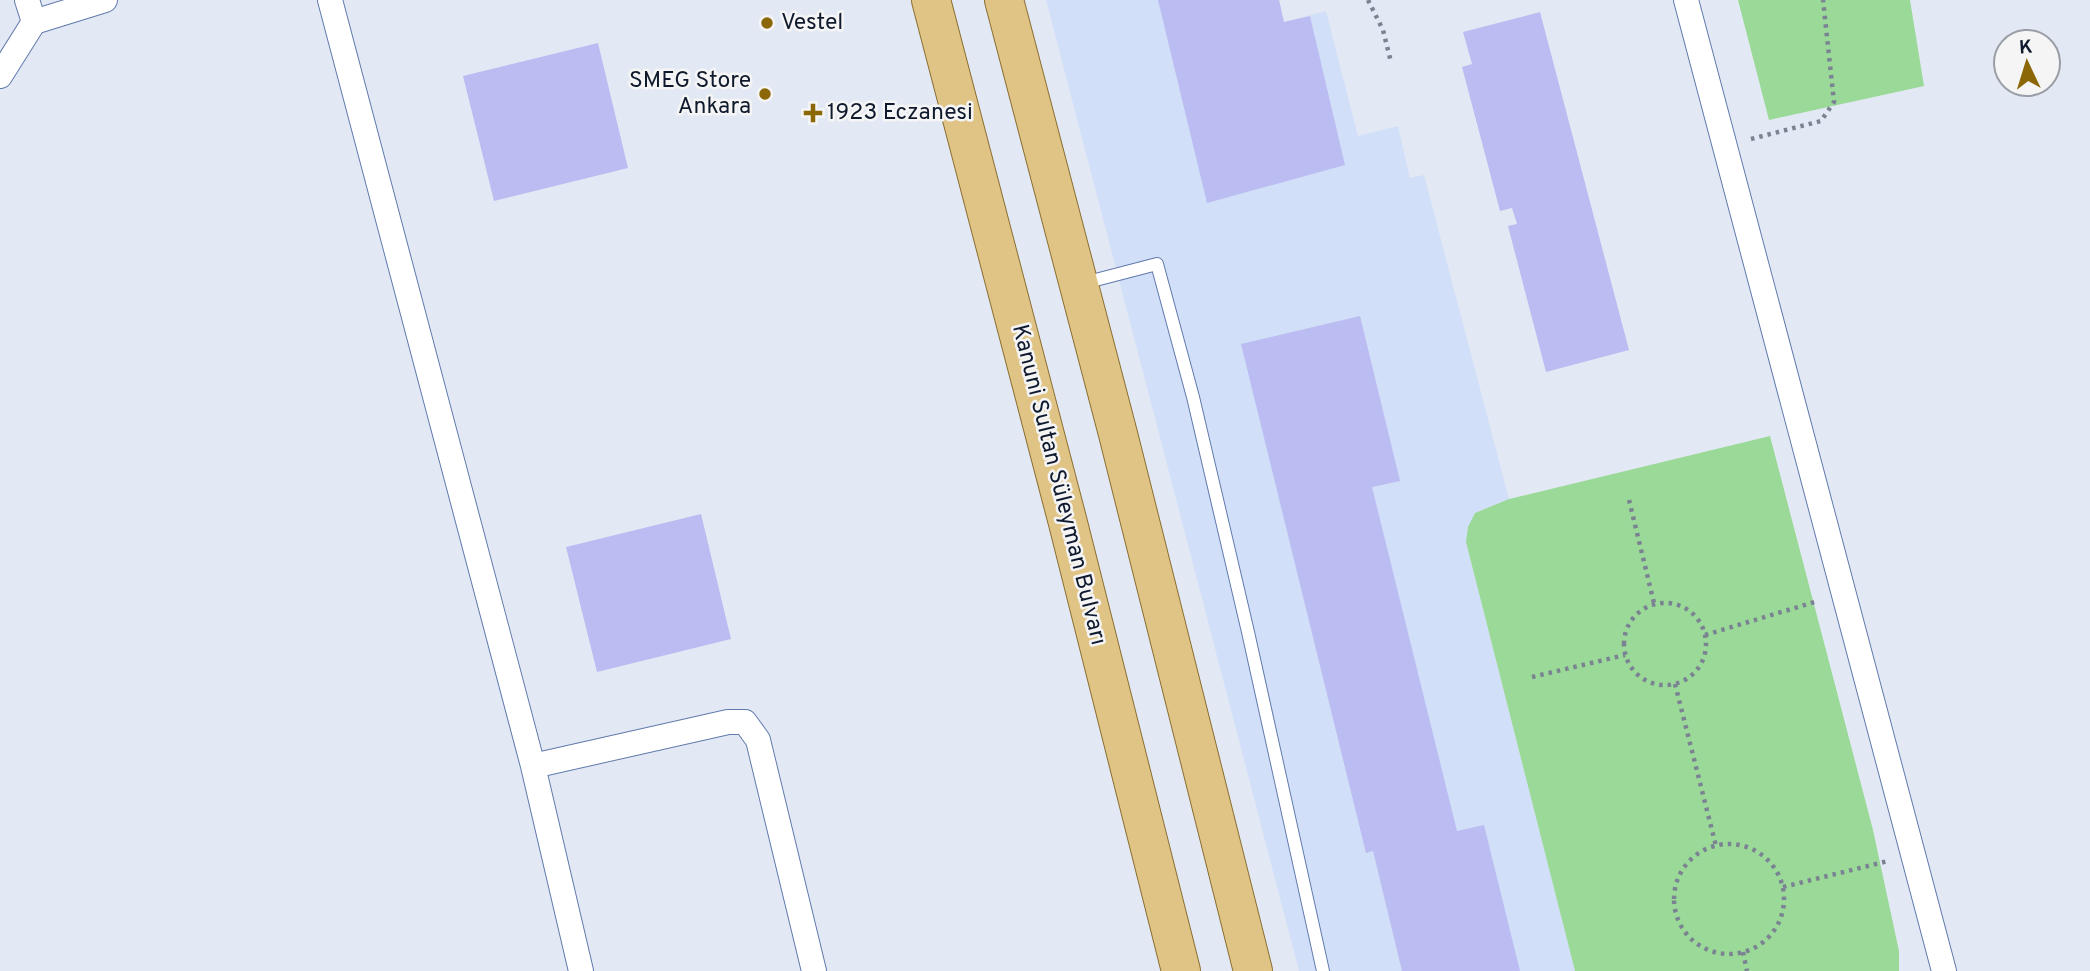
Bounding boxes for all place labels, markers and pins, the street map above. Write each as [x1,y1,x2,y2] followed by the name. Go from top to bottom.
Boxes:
[781,9,843,38] place label: Vestel
[759,15,775,31] marker: Vestel
[629,67,751,122] place label: SMEG Store Ankara
[757,86,773,102] marker: SMEG Store Ankara
[827,99,973,128] place label: 1923 Eczanesi
[805,105,821,121] marker: 1923 Eczanesi

